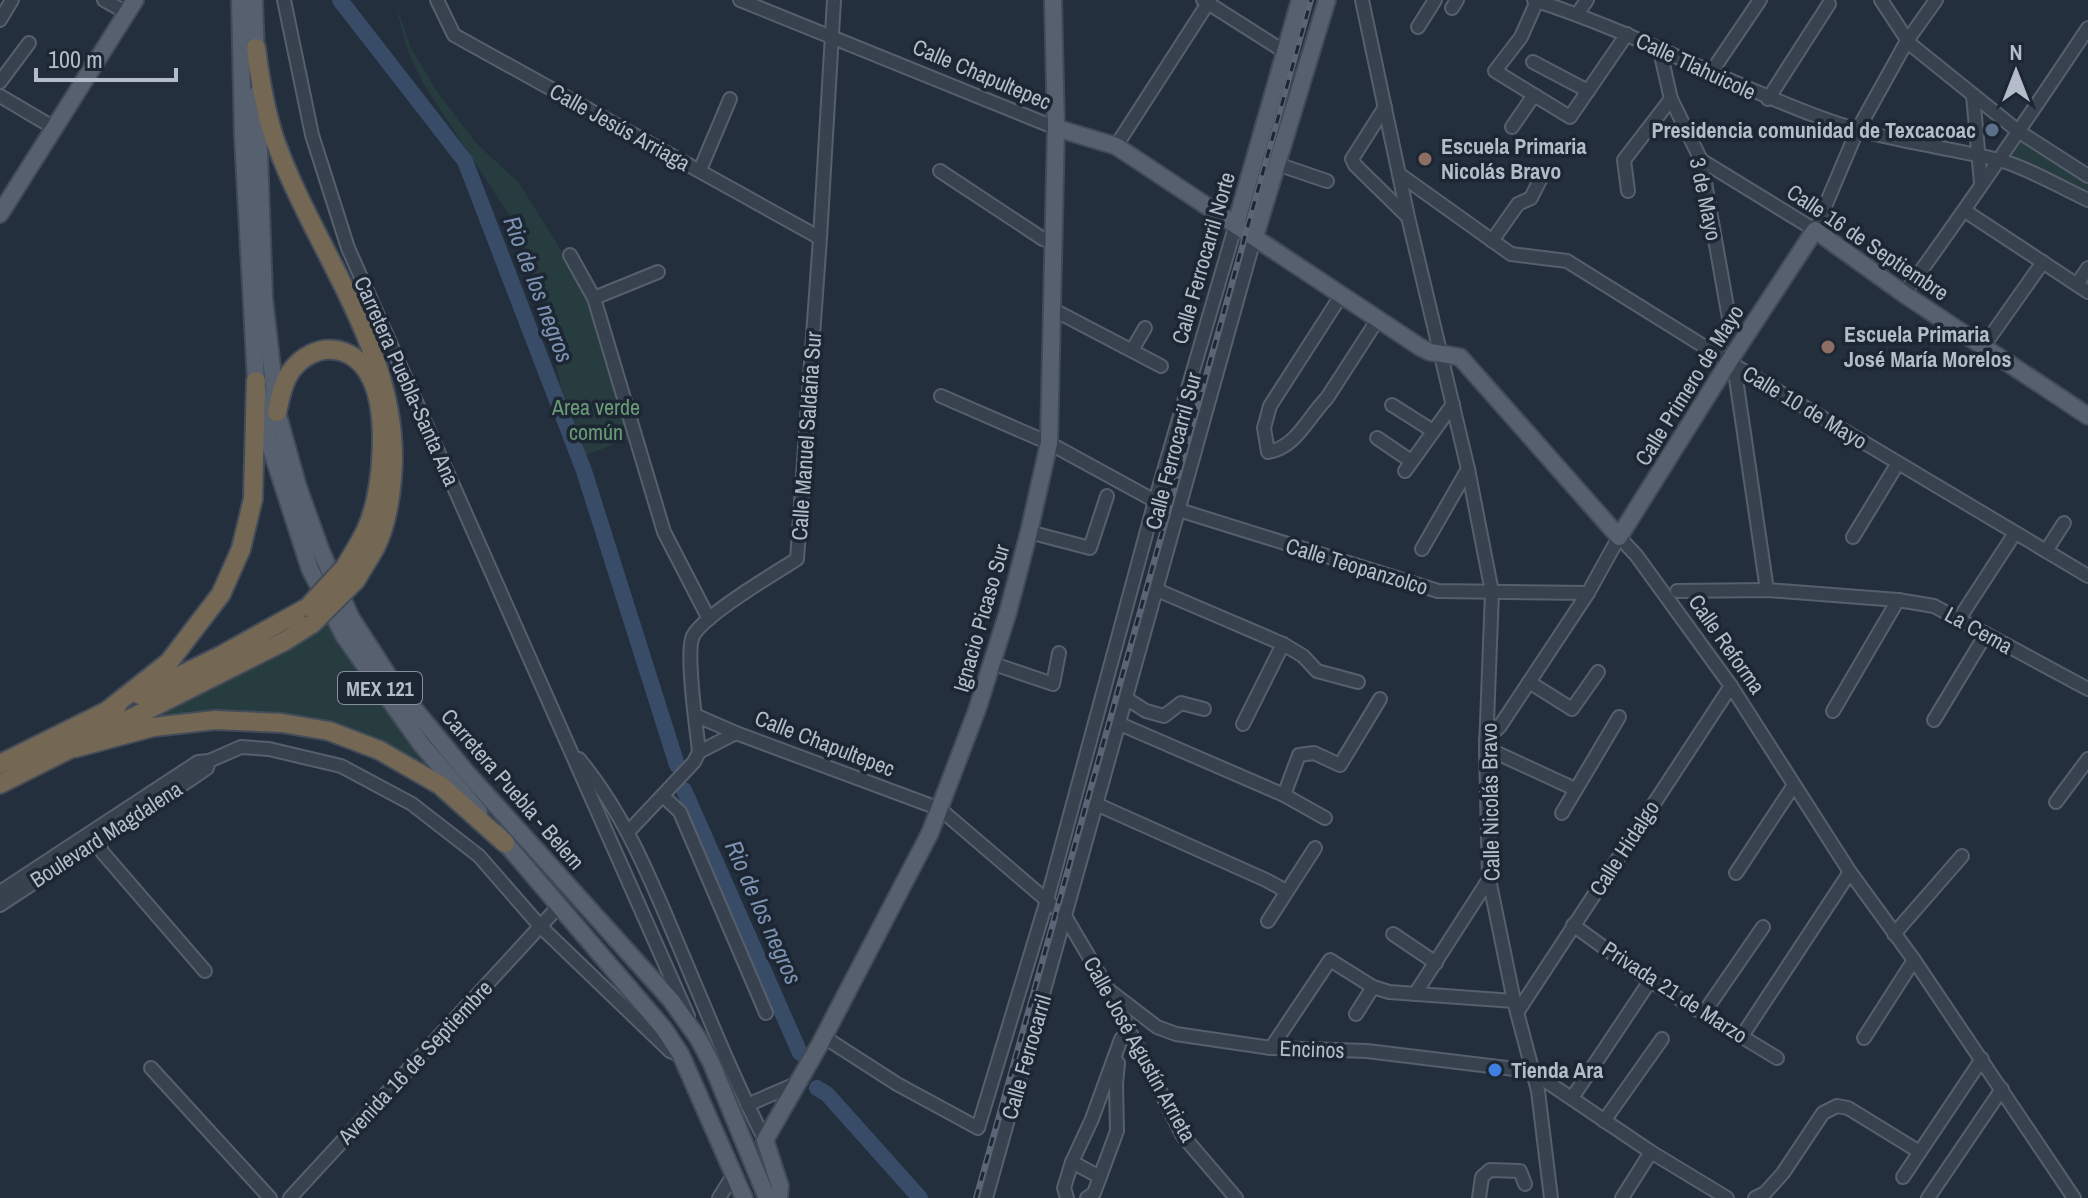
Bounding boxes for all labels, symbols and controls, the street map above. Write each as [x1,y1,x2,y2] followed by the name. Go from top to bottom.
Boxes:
[1631,25,1761,107] street label: Calle Tlahuicole
[908,31,1056,117] street label: Calle Chapultepec
[36,32,176,82] scale bar
[1976,32,2056,112] north arrow
[2009,37,2023,67] text: N
[48,43,103,75] text: 100 m
[544,76,696,178] street label: Calle Jesús Arriaga
[1651,115,1976,145] place label: Presidencia comunidad de Texcacoac
[1983,121,2001,139] marker: Presidencia comunidad de Texcacoac
[1441,131,1586,186] place label: Escuela Primaria Nicolás Bravo
[1416,150,1434,168] marker: Escuela Primaria Nicolás Bravo
[1683,155,1729,243] street label: 3 de Mayo
[1164,169,1242,347] street label: Calle Ferrocarril Norte
[1781,177,1955,307] street label: Calle 16 de Septiembre
[496,211,582,367] water label: Rio de los negros
[347,271,467,491] street label: Carretera Puebla-Santa Ana
[1627,299,1751,471] street label: Calle Primero de Mayo
[1844,319,2011,374] place label: Escuela Primaria José María Morelos
[784,330,828,542] street label: Calle Manuel Saldaña Sur
[1819,338,1837,356] marker: Escuela Primaria José María Morelos
[1737,358,1873,456] street label: Calle 10 de Mayo
[1138,369,1208,533] street label: Calle Ferrocarril Sur
[551,392,640,447] park label: Area verde común
[1282,530,1432,602] street label: Calle Teopanzolco
[946,541,1016,695] street label: Ignacio Picaso Sur
[1682,588,1772,700] street label: Calle Reforma
[1940,599,2018,661] street label: La Cema
[338,672,422,704] road number: MEX 121
[435,702,591,876] street label: Carretera Puebla - Belem
[751,703,899,783] street label: Calle Chapultepec
[1474,723,1506,881] street label: Calle Nicolás Bravo
[24,774,188,894] street label: Boulevard Magdalena
[1582,794,1666,902] street label: Calle Hidalgo
[718,835,810,989] water label: Rio de los negros
[1597,934,1753,1050] street label: Privada 21 de Marzo
[1077,951,1203,1147] street label: Calle José Agustín Arrieta
[330,973,499,1151] street label: Avenida 16 de Septiembre
[994,991,1058,1123] street label: Calle Ferrocarril
[1279,1033,1345,1065] street label: Encinos
[1511,1055,1603,1085] place label: Tienda Ara
[1486,1061,1504,1079] marker: Tienda Ara

